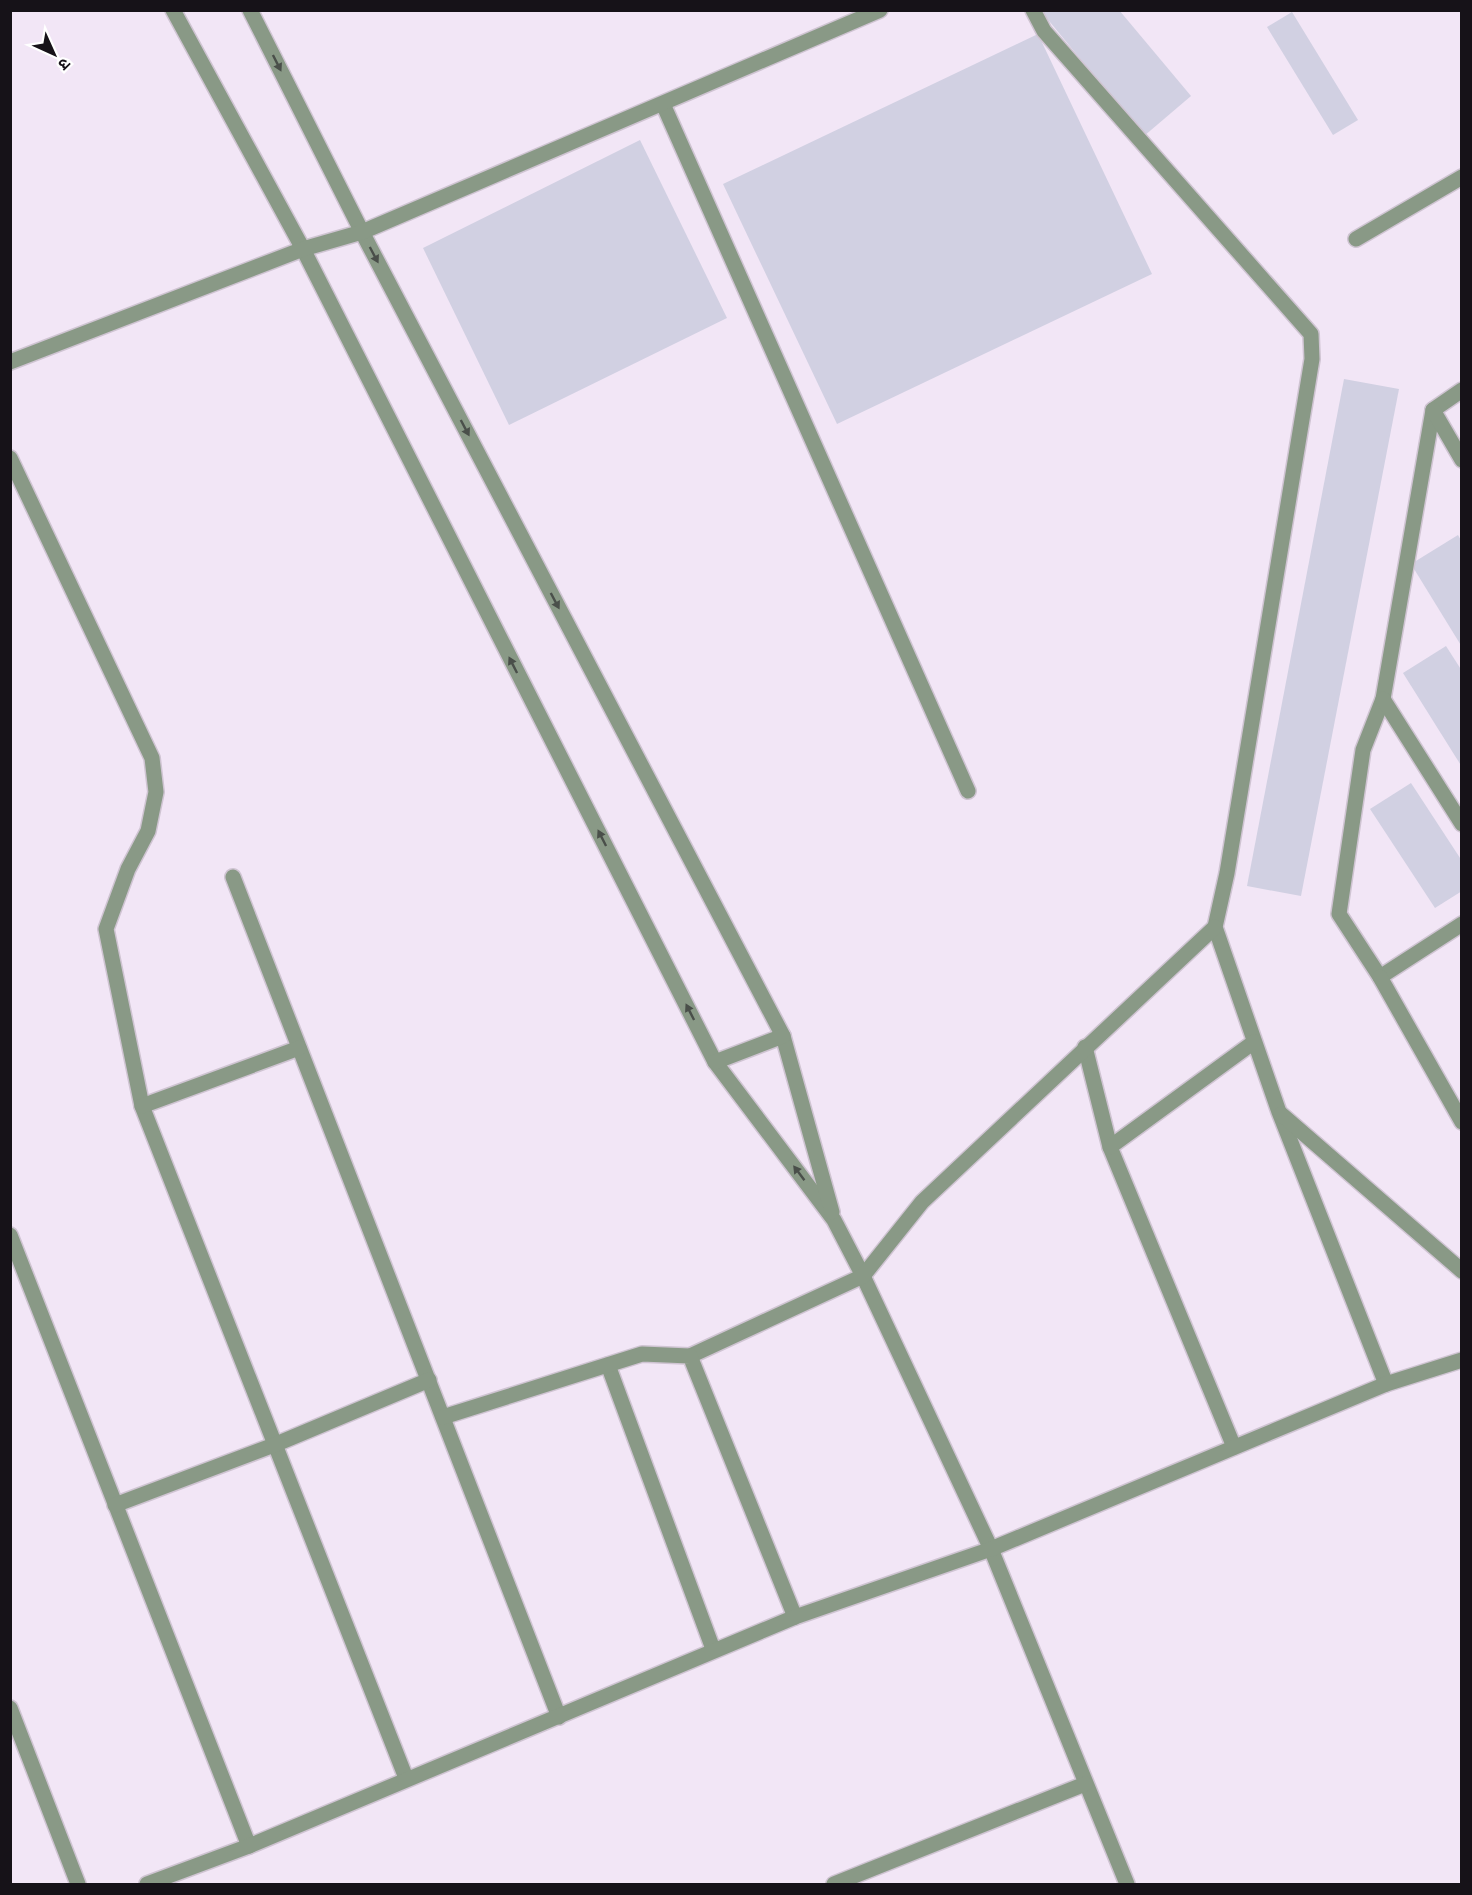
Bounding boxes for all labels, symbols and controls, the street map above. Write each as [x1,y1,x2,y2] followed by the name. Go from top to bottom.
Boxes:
[24,24,84,84] north arrow
[54,54,74,75] text: उ
[272,54,281,71] one-way arrow
[369,247,379,264] one-way arrow
[459,419,469,437] one-way arrow
[550,593,560,610] one-way arrow
[508,656,518,673] one-way arrow
[597,830,606,847] one-way arrow
[685,1003,695,1020] one-way arrow
[793,1166,805,1182] one-way arrow

